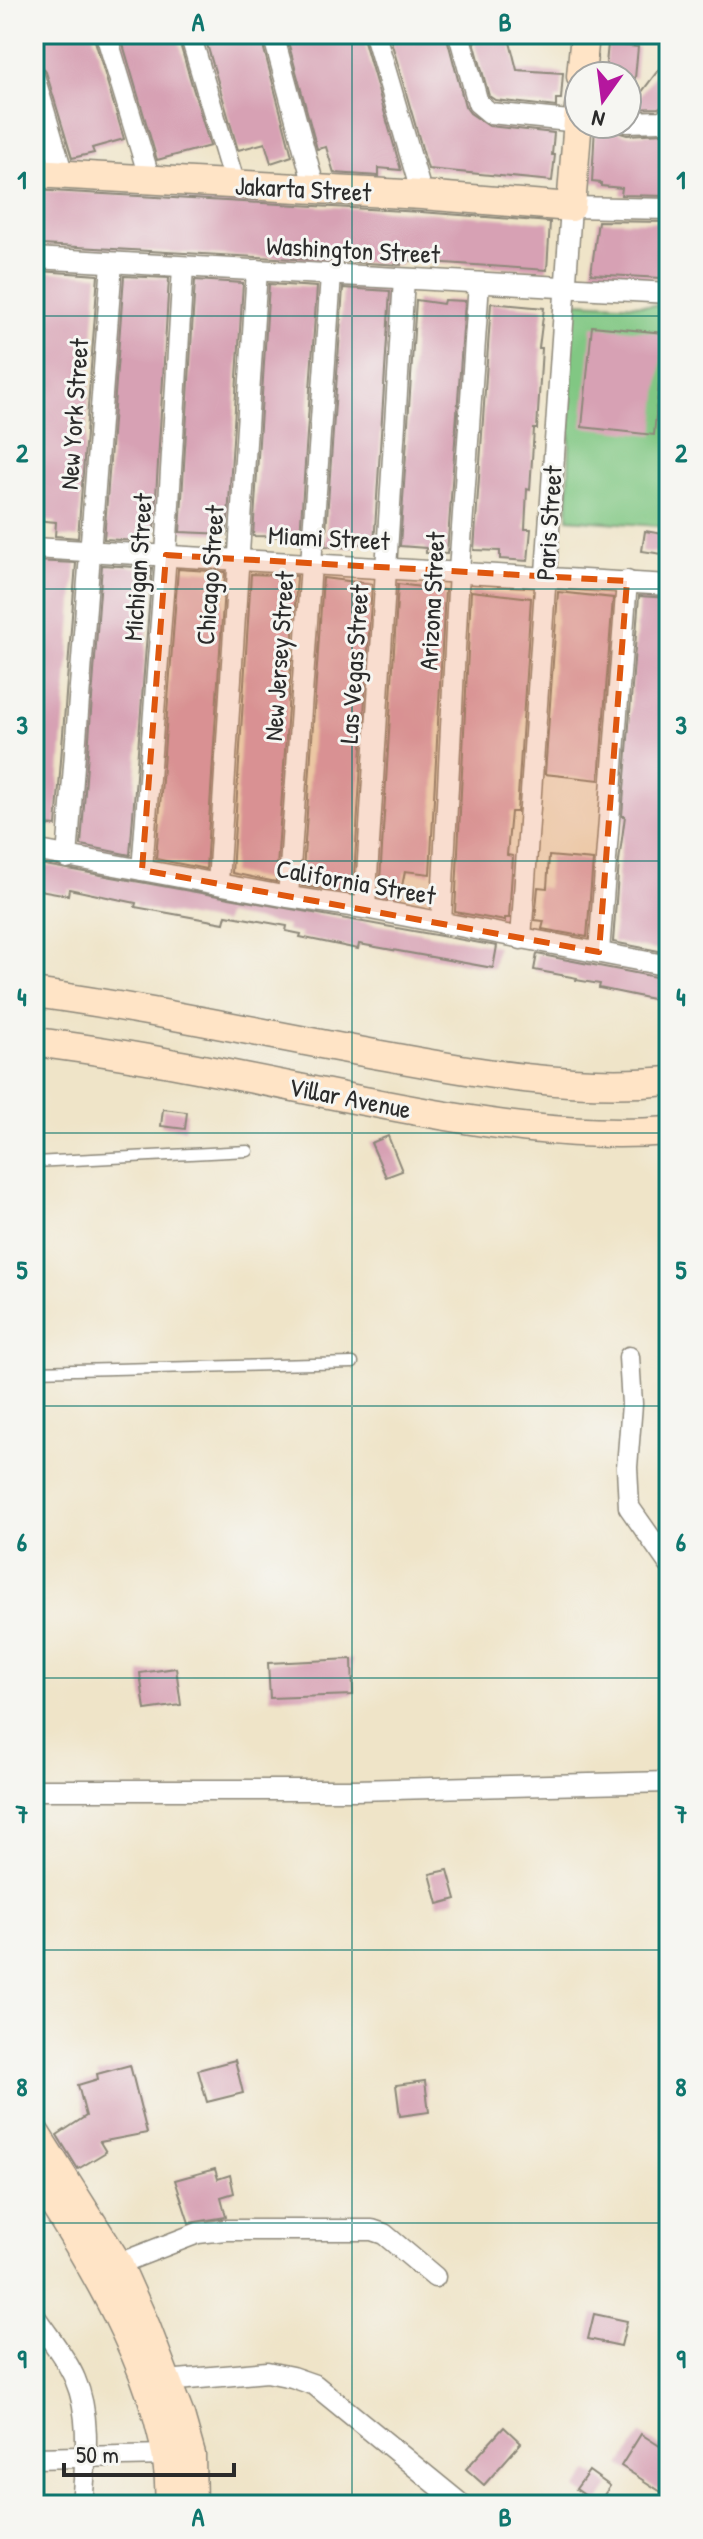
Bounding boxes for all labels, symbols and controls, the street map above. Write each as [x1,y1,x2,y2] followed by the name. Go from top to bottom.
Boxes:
[192,4,205,39] text: A
[498,4,512,39] text: B
[563,60,643,140] north arrow
[589,103,607,135] text: N
[17,162,27,197] text: 1
[676,162,686,197] text: 1
[234,167,373,210] street label: Jakarta Street
[265,227,442,272] street label: Washington Street
[51,336,96,491] street label: New York Street
[16,435,29,470] text: 2
[675,435,688,470] text: 2
[527,463,570,582] street label: Paris Street
[115,491,160,642] street label: Michigan Street
[187,503,232,646] street label: Chicago Street
[267,517,392,558] street label: Miami Street
[410,530,453,671] street label: Arizona Street
[255,569,302,742] street label: New Jersey Street
[330,582,377,745] street label: Las Vegas Street
[16,707,28,742] text: 3
[675,707,687,742] text: 3
[274,850,440,913] street label: California Street
[17,979,27,1014] text: 4
[676,979,686,1014] text: 4
[286,1069,414,1126] street label: Villar Avenue
[17,1252,28,1287] text: 5
[676,1252,687,1287] text: 5
[17,1524,28,1559] text: 6
[676,1524,687,1559] text: 6
[15,1796,29,1831] text: 7
[674,1796,688,1831] text: 7
[16,2069,28,2104] text: 8
[675,2069,687,2104] text: 8
[17,2341,27,2376] text: 9
[676,2341,686,2376] text: 9
[64,2427,234,2477] scale bar
[76,2438,119,2470] text: 50 m
[192,2499,205,2534] text: A
[498,2499,512,2534] text: B

